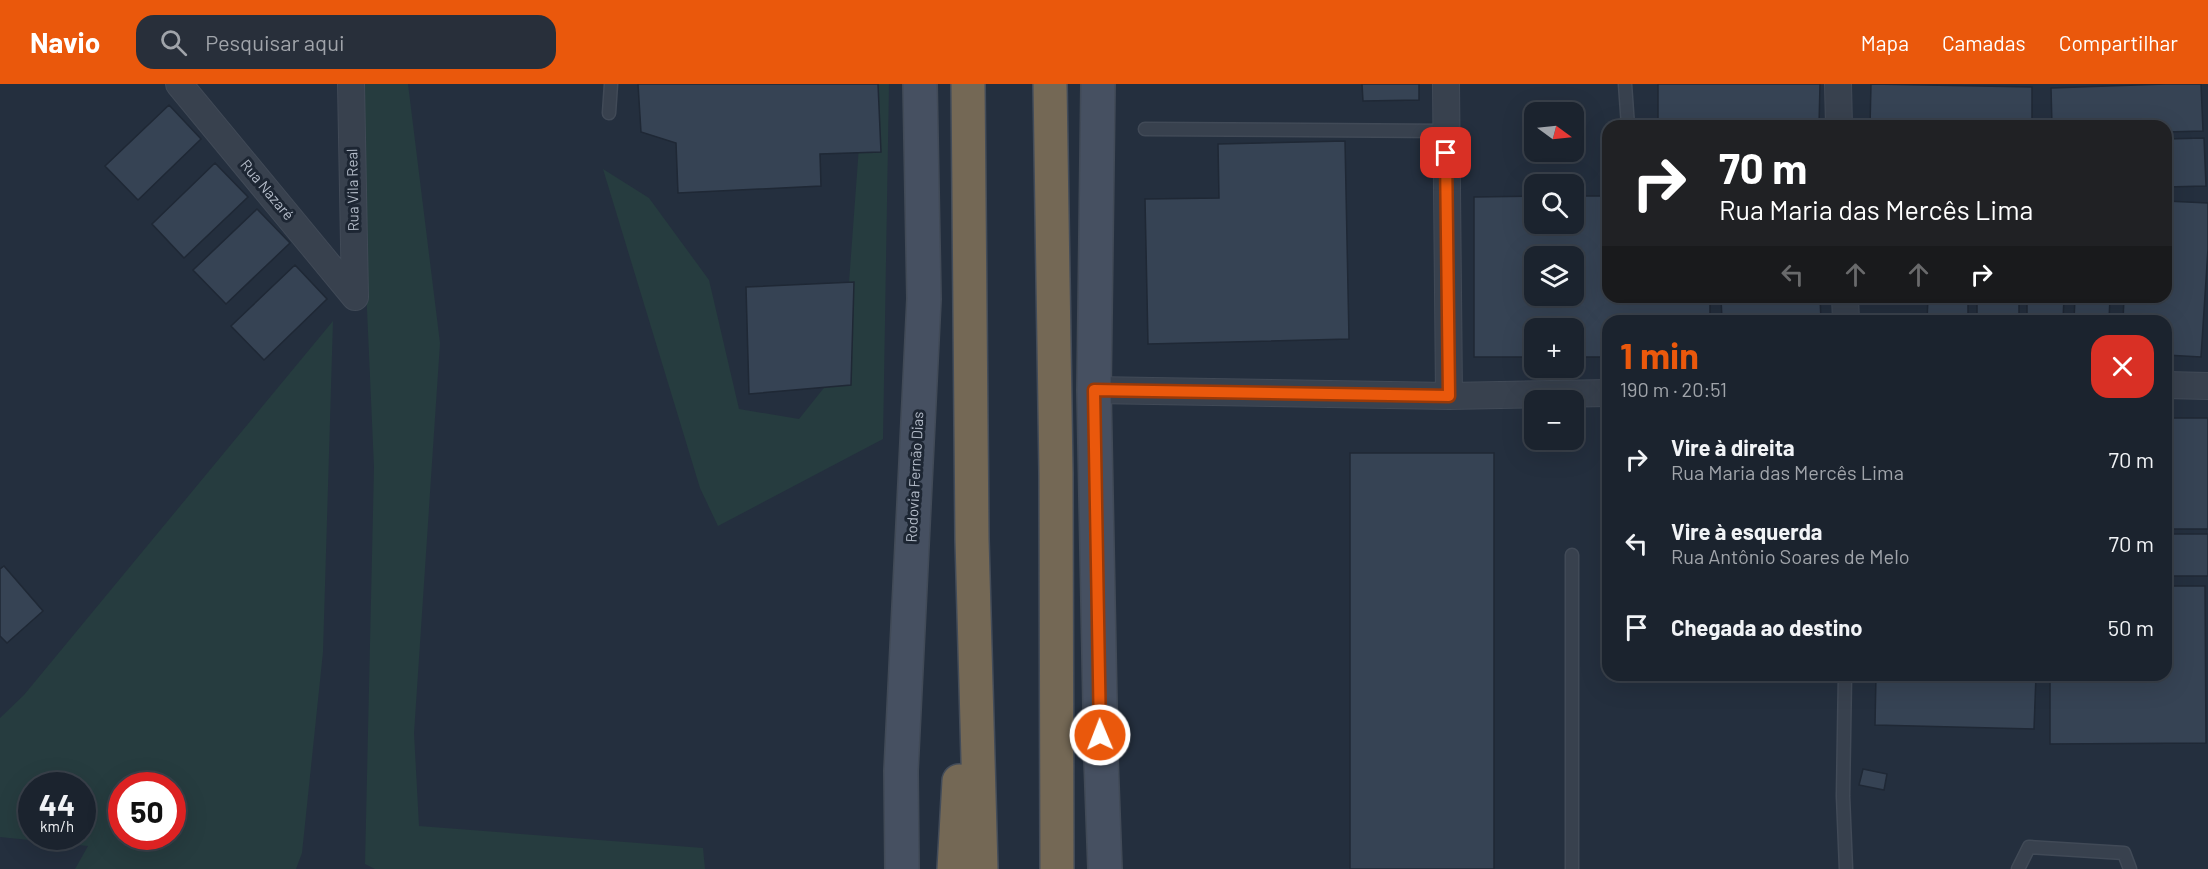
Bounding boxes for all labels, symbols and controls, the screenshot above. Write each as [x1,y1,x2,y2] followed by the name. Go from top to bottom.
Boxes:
[136,15,556,69] search box
[30,25,100,59] text: Navio
[157,26,190,59] icon: search
[205,29,345,55] text: Pesquisar aqui
[1861,30,1909,55] text: Mapa
[1942,30,2026,55] text: Camadas
[2059,30,2178,55] text: Compartilhar
[1524,102,1584,162] north arrow
[1524,102,1584,450] map controls
[1420,127,1471,178] pin
[1429,136,1462,169] icon: arrive
[1719,142,1807,192] text: 70 m
[1620,144,1698,222] icon: right
[342,148,362,232] street label: Rua Vila Real
[237,155,298,223] street label: Rua Nazaré
[1524,174,1584,234] button: search
[1719,193,2033,225] text: Rua Maria das Mercês Lima
[1524,246,1584,306] button: layers
[1776,258,1809,291] icon: left
[1839,258,1872,291] icon: ahead
[1902,258,1935,291] icon: ahead
[1965,258,1998,291] icon: right
[1524,318,1584,378] button: +
[1620,333,1699,376] text: 1 min
[2091,335,2154,398] button: close
[1620,377,1727,401] text: 190 m · 20:51
[1524,390,1584,450] button: −
[902,411,926,543] street label: Rodovia Fernão Dias
[1671,434,1795,460] text: Vire à direita
[1620,443,1653,476] icon: right
[2109,446,2154,472] text: 70 m
[1671,460,1904,484] text: Rua Maria das Mercês Lima
[1671,518,1822,544] text: Vire à esquerda
[1620,527,1653,560] icon: left
[2109,530,2154,556] text: 70 m
[1671,544,1910,568] text: Rua Antônio Soares de Melo
[1620,611,1653,644] icon: arrive
[1671,614,1862,640] text: Chegada ao destino
[2108,614,2154,640] text: 50 m
[1068,703,1132,767] position arrow
[108,772,186,850] speed limit sign: 50
[39,786,75,822] text: 44
[40,817,74,835] text: km/h

